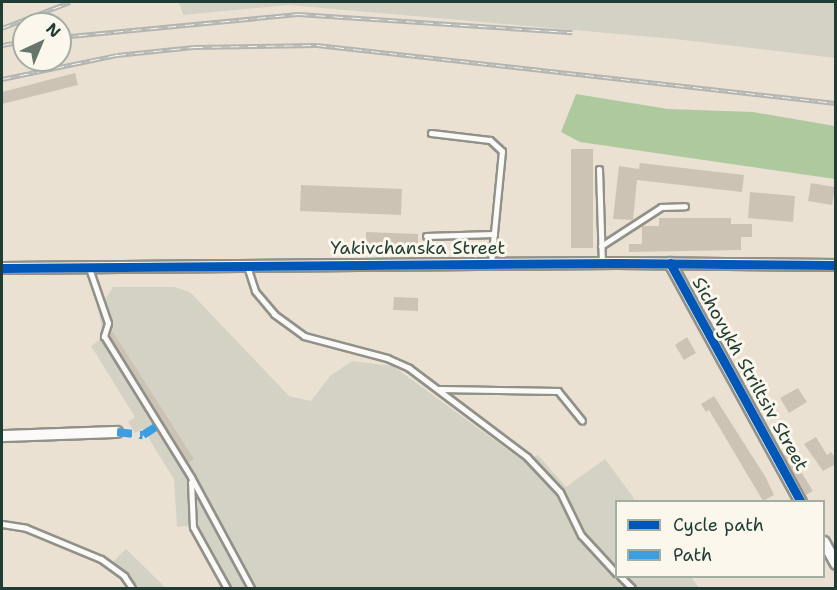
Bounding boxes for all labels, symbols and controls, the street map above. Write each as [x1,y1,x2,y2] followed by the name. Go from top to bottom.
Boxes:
[12,12,72,72] north arrow
[42,18,65,42] text: N
[331,237,505,259] street label: Yakivchanska Street
[688,273,812,475] street label: Sichovykh Striltsiv Street
[615,500,825,578] legend
[673,513,764,537] text: Cycle path
[673,543,712,567] text: Path

